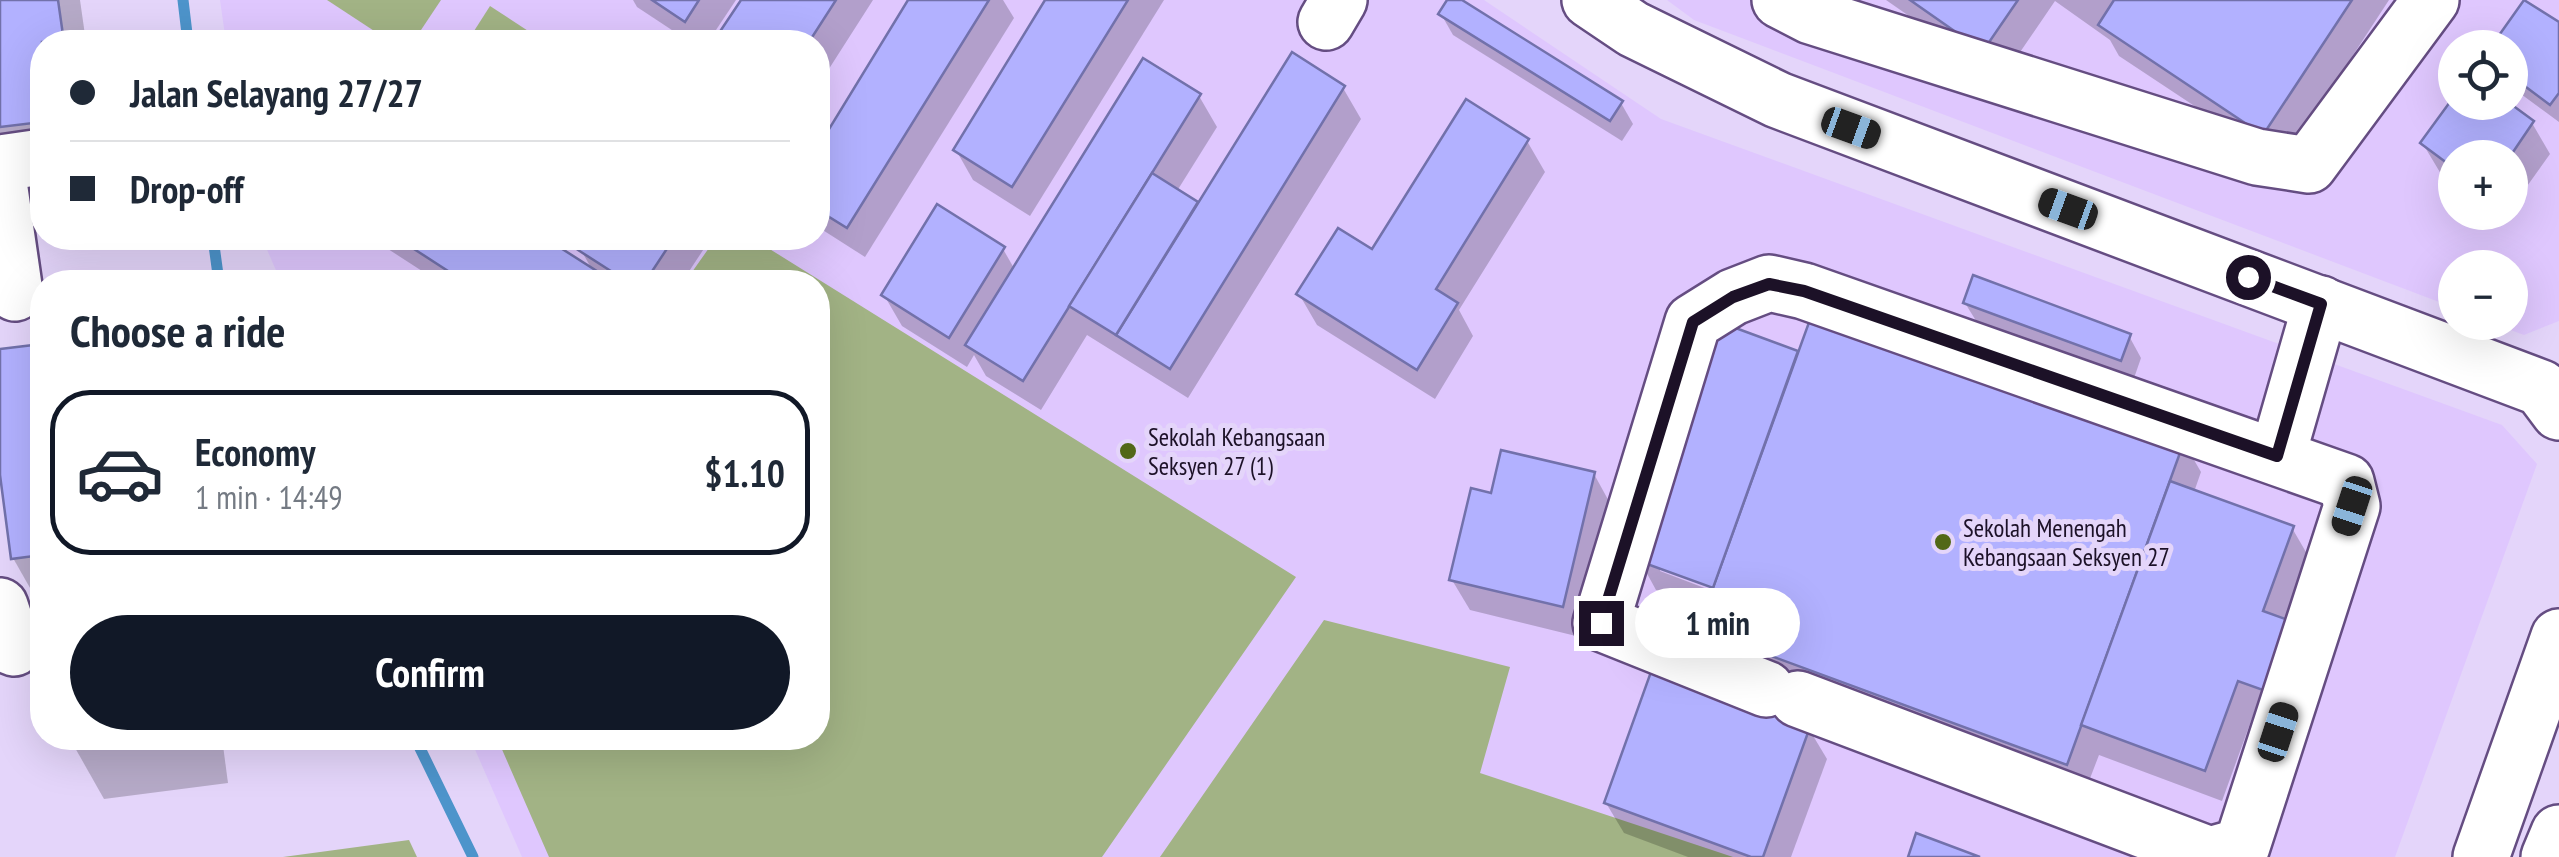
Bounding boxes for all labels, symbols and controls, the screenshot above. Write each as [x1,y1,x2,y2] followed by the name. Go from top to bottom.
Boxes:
[2438,30,2528,340] map controls
[2438,30,2528,120] button: locate
[130,68,423,117] text: Jalan Selayang 27/27
[1818,104,1884,152] car
[2438,140,2528,230] button: +
[130,164,244,213] text: Drop-off
[2035,185,2101,233] car
[2438,250,2528,340] button: −
[2226,255,2271,300] route start
[70,301,285,359] text: Choose a ride
[1148,421,1325,482] place label: Sekolah Kebangsaan Seksyen 27 (1)
[195,427,315,476] text: Economy
[75,428,165,518] icon: car
[1117,440,1139,462] marker: Sekolah Kebangsaan Seksyen 27 (1)
[704,448,785,497] text: $1.10
[2328,473,2376,539] car
[195,476,343,518] text: 1 min · 14:49
[1963,512,2170,573] place label: Sekolah Menengah Kebangsaan Seksyen 27
[1932,531,1954,553] marker: Sekolah Menengah Kebangsaan Seksyen 27
[1636,588,1801,658] callout: 1 min
[1579,601,1624,646] route end
[1685,602,1750,644] text: 1 min
[70,615,790,730] button: Confirm
[2254,699,2302,765] car

